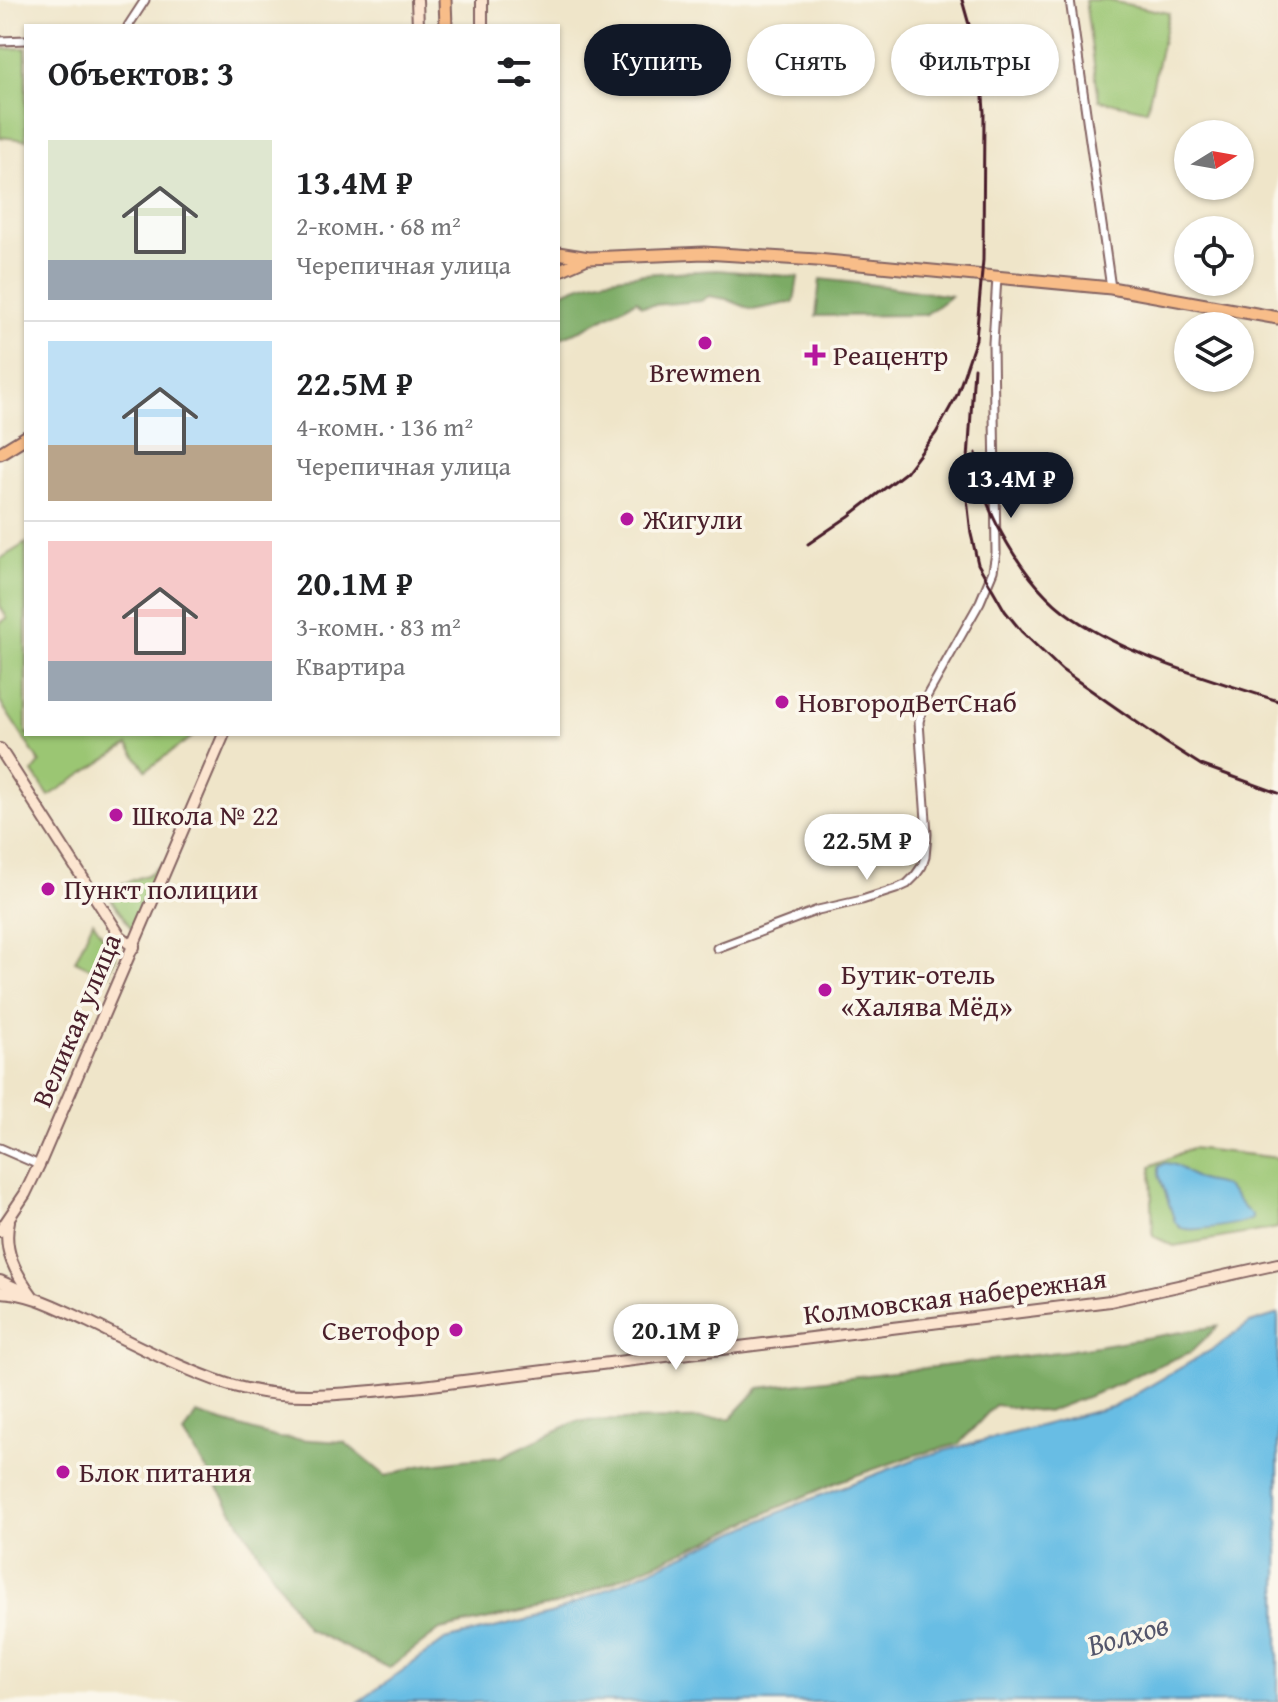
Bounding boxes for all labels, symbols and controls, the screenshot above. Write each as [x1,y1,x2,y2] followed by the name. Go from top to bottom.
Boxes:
[584,24,731,96] chip: Купить
[747,24,875,96] chip: Снять
[891,24,1059,96] chip: Фильтры
[48,48,234,97] text: Объектов: 3
[492,50,536,94] icon: filters
[1174,120,1254,200] north arrow
[1174,120,1254,392] map controls
[296,157,413,206] text: 13.4M ₽
[112,172,208,268] icon: home
[296,206,461,245] text: 2-комн. · 68 m²
[1174,216,1254,296] button: locate
[296,245,511,284] text: Черепичная улица
[1174,312,1254,392] button: layers
[696,334,714,352] marker: Brewmen
[833,334,948,375] place label: Реацентр
[804,344,826,366] marker: Реацентр
[649,351,761,392] place label: Brewmen
[296,358,413,407] text: 22.5M ₽
[112,373,208,469] icon: home
[296,407,473,446] text: 4-комн. · 136 m²
[296,446,511,485] text: Черепичная улица
[937,452,1085,520] pin: 13.4M ₽
[966,458,1056,497] text: 13.4M ₽
[642,498,743,539] place label: Жигули
[618,510,636,528] marker: Жигули
[296,558,413,607] text: 20.1M ₽
[112,573,208,669] icon: home
[296,607,461,646] text: 3-комн. · 83 m²
[296,646,405,685] text: Квартира
[798,681,1017,722] place label: НовгородВетСнаб
[773,693,791,711] marker: НовгородВетСнаб
[132,794,279,835] place label: Школа № 22
[107,806,125,824] marker: Школа № 22
[793,814,941,882] pin: 22.5M ₽
[822,820,912,859] text: 22.5M ₽
[64,868,258,909] place label: Пункт полиции
[39,880,57,898] marker: Пункт полиции
[21,926,131,1113] street label: Великая улица
[841,953,1013,1026] place label: Бутик-отель «Халява Мёд»
[816,981,834,999] marker: Бутик-отель «Халява Мёд»
[801,1257,1109,1334] street label: Колмовская набережная
[602,1304,750,1372] pin: 20.1M ₽
[322,1309,440,1350] place label: Светофор
[631,1310,721,1349] text: 20.1M ₽
[447,1321,465,1339] marker: Светофор
[79,1451,252,1492] place label: Блок питания
[54,1463,72,1481] marker: Блок питания
[1081,1601,1174,1667] water label: Волхов

